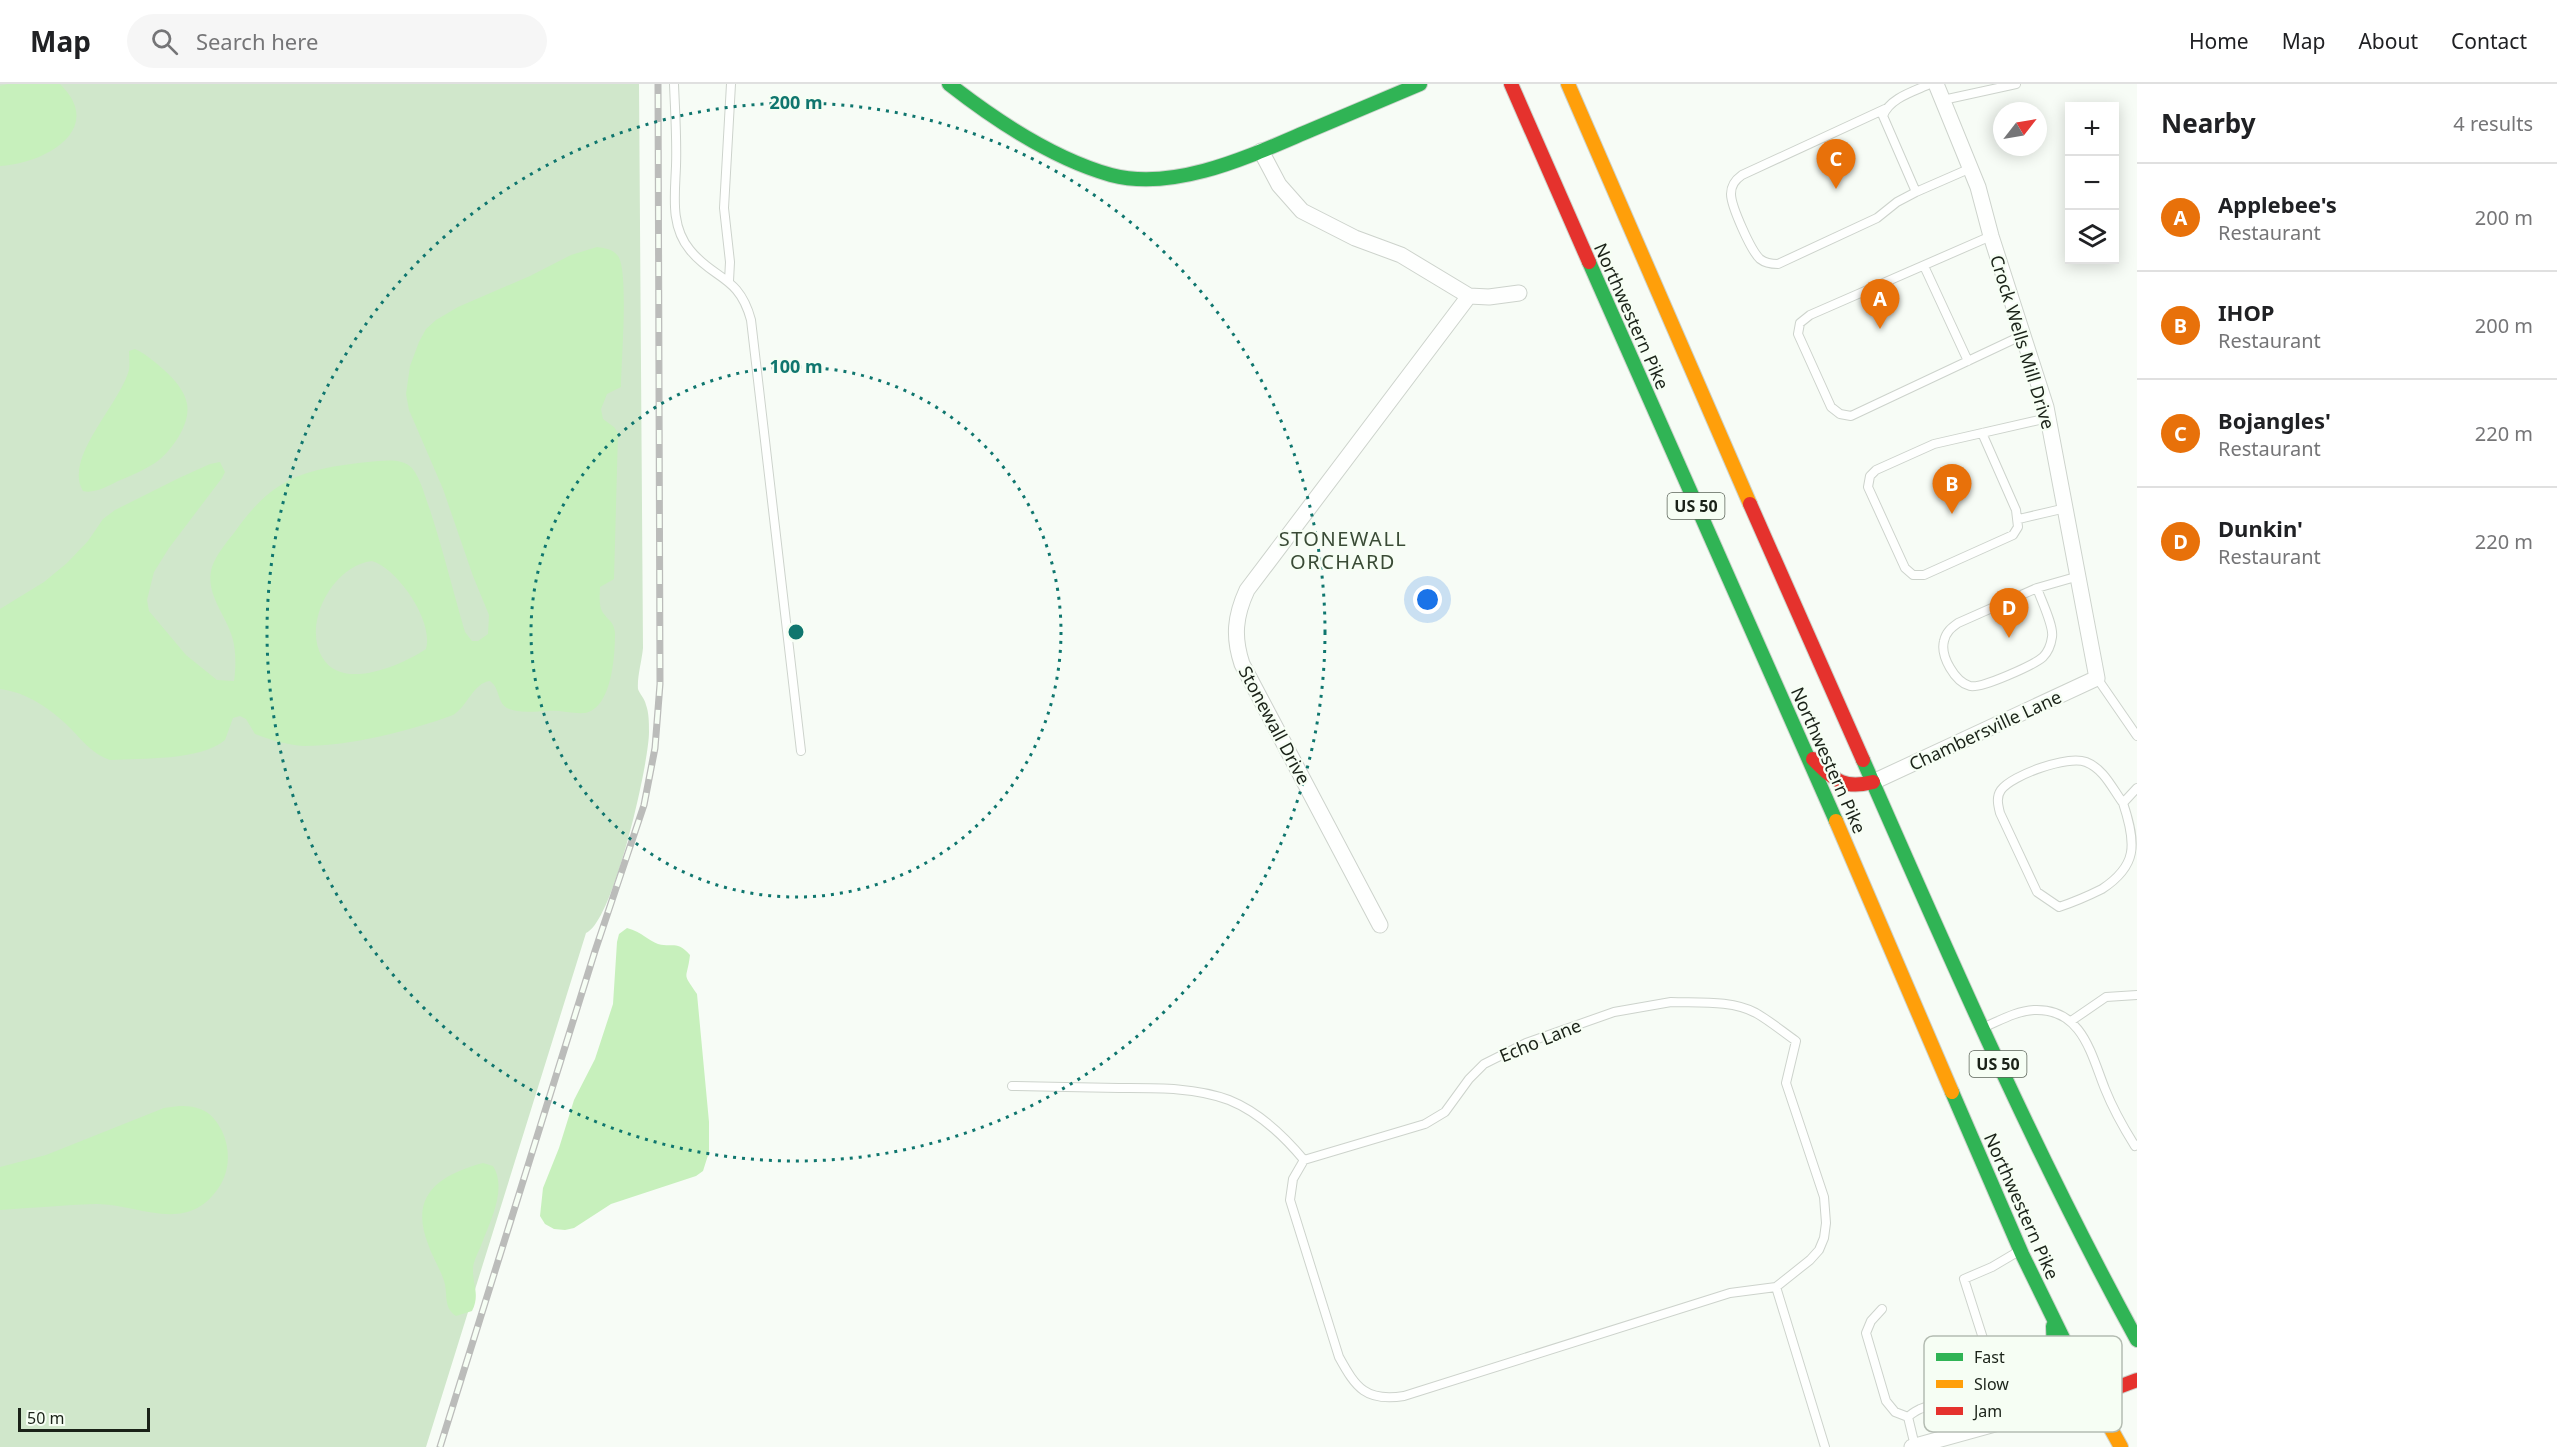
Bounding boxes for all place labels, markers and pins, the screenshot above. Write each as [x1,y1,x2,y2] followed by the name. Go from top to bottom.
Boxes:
[1816,140,1856,189] pin: C
[1860,280,1900,329] pin: A
[1932,464,1972,514] pin: B
[1990,588,2028,638] pin: D
[786,622,806,642] centre of rings

